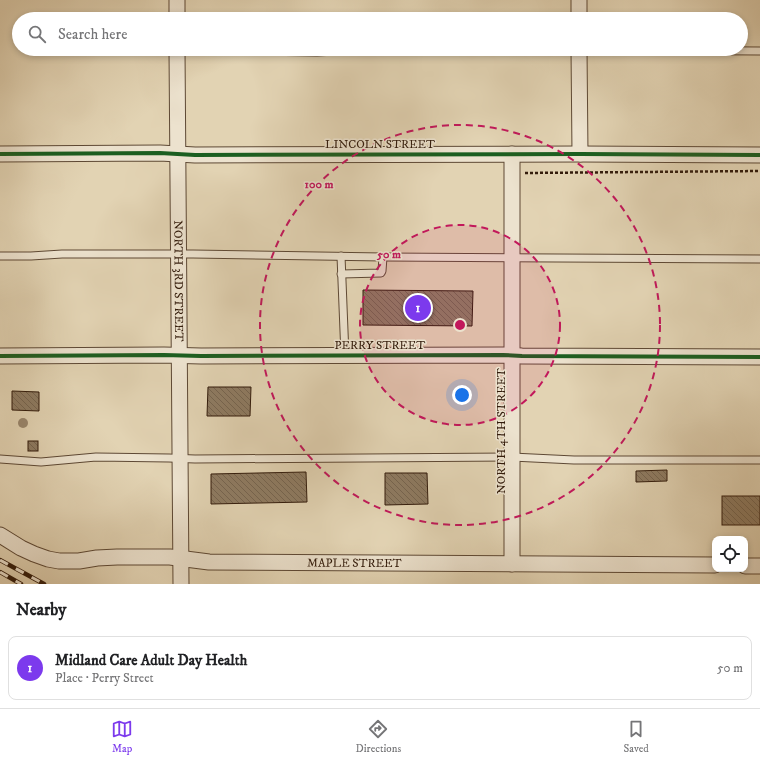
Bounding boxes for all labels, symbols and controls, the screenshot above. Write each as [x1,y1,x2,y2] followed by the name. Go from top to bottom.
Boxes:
[12,12,748,56] search box
[26,23,48,45] icon: search
[58,25,127,44] text: Search here
[325,137,435,152] street label: LINCOLN STREET
[305,177,333,192] text: 100 m
[170,220,186,342] street label: NORTH 3RD STREET
[376,247,401,262] text: 50 m
[405,293,431,323] pin: 1
[453,318,467,332] centre of rings
[335,338,425,353] street label: PERRY STREET
[494,368,509,494] street label: NORTH 4TH STREET
[452,385,472,405] your location
[712,536,748,572] map controls
[712,536,748,572] button: locate
[307,556,402,571] street label: MAPLE STREET
[16,599,66,621] text: Nearby
[55,651,247,670] text: Midland Care Adult Day Health
[28,660,32,676] text: 1
[717,660,743,676] text: 50 m
[55,670,154,686] text: Place · Perry Street
[111,718,133,756] tab: Map
[356,718,401,756] tab: Directions
[624,718,649,756] tab: Saved

